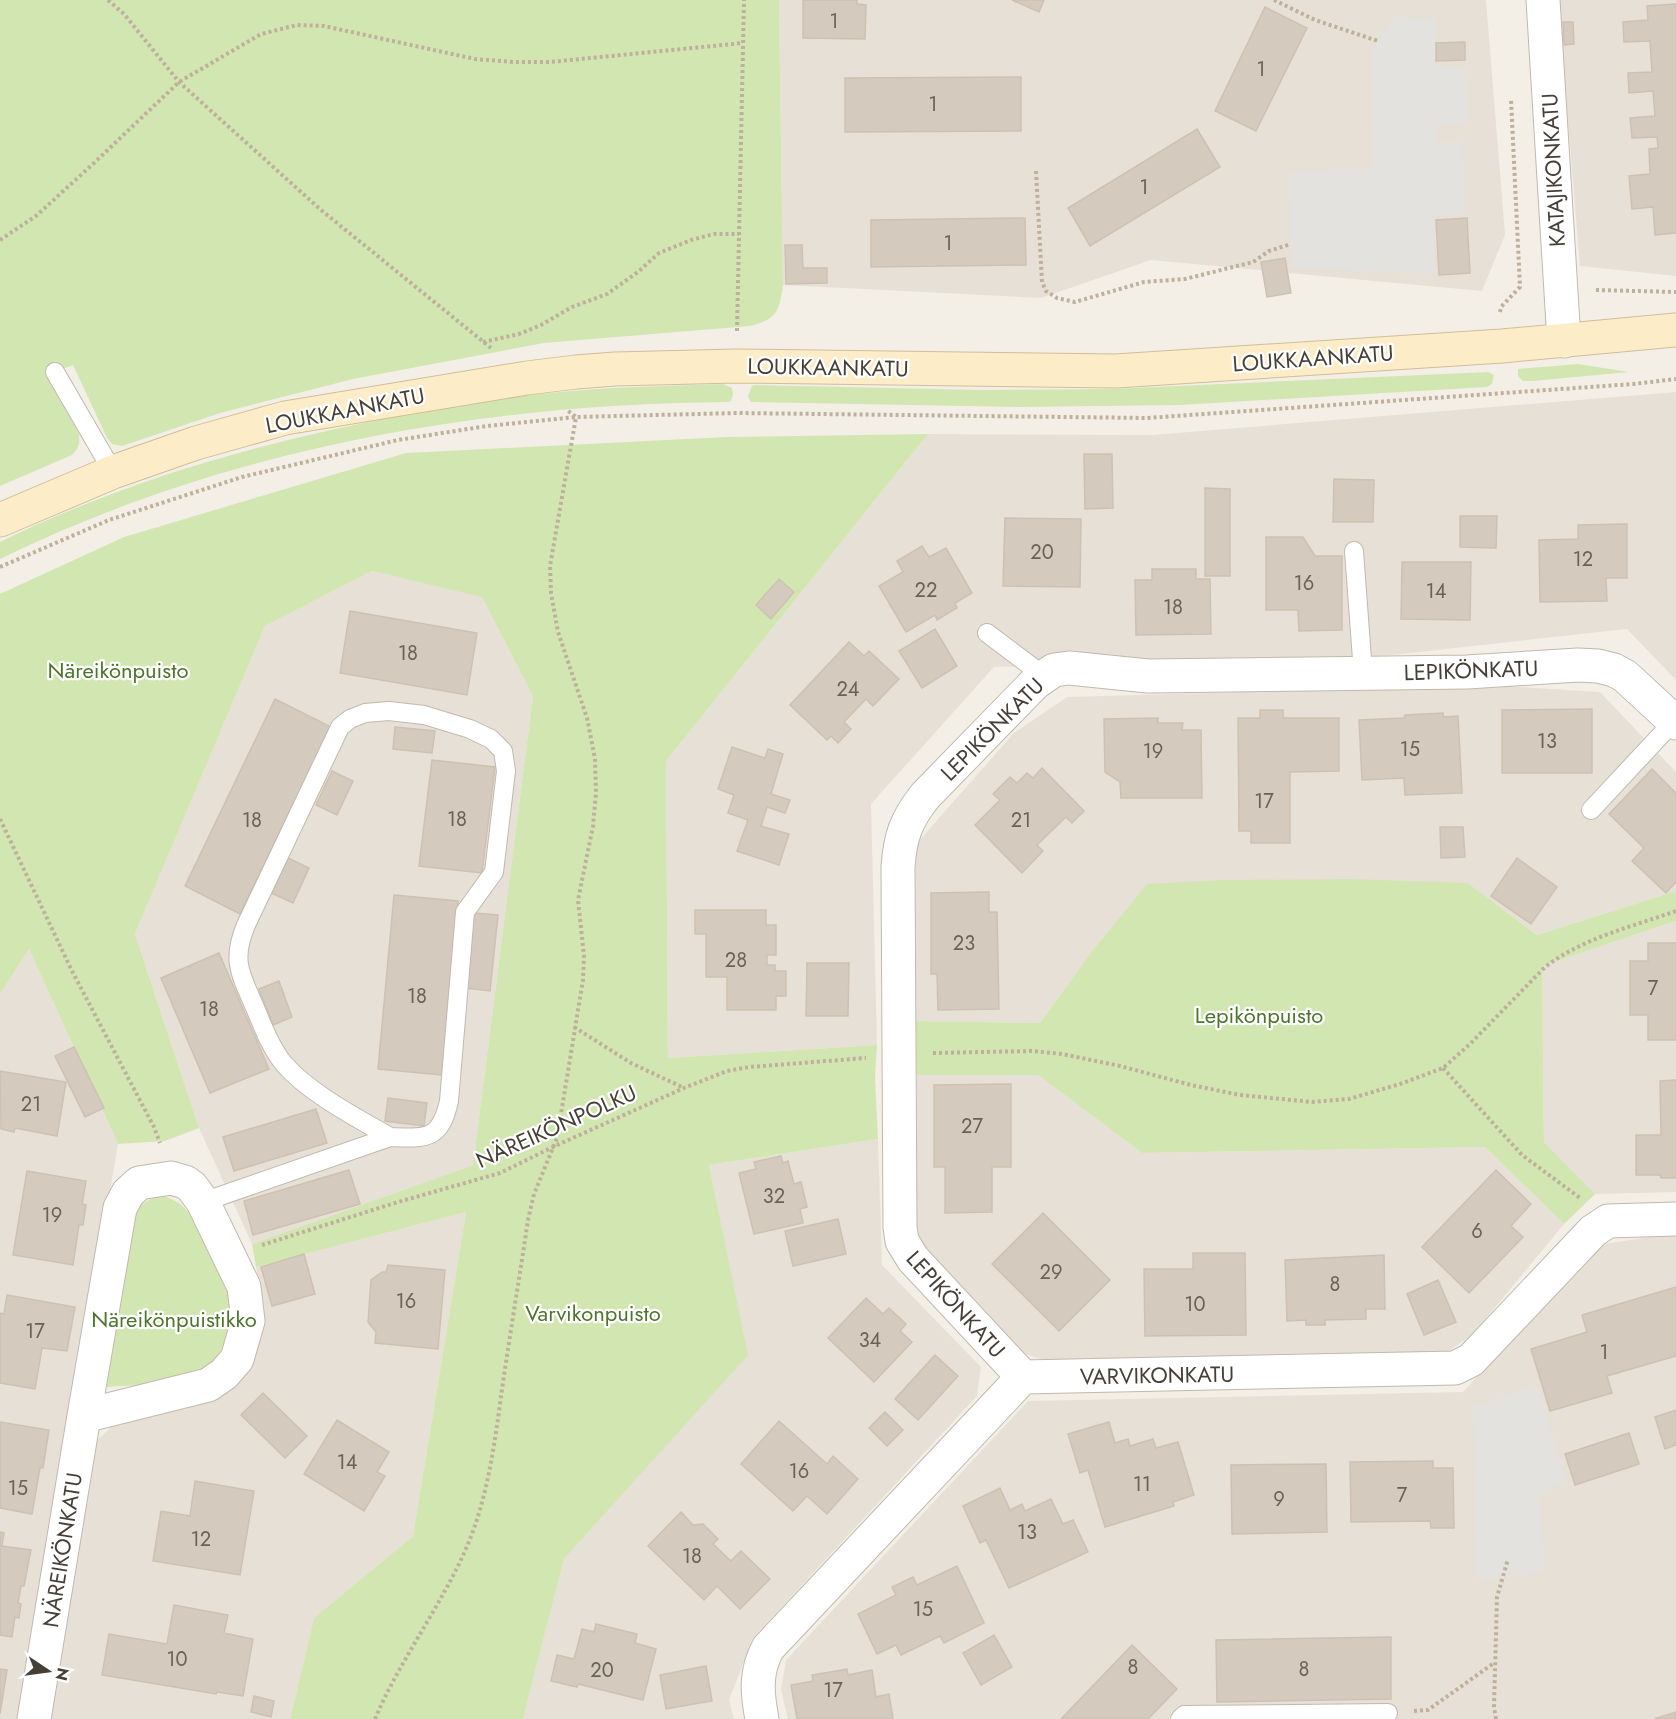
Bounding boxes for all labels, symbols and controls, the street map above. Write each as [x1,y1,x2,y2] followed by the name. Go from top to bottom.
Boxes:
[830,7,839,36] house number: 1
[1257,55,1266,84] house number: 1
[929,90,938,119] house number: 1
[1533,92,1573,248] street label: KATAJIKONKATU
[1140,173,1149,202] house number: 1
[944,229,953,258] house number: 1
[1231,336,1395,380] street label: LOUKKAANKATU
[747,350,909,384] street label: LOUKKAANKATU
[263,379,427,441] street label: LOUKKAANKATU
[1030,538,1054,567] house number: 20
[1573,545,1593,574] house number: 12
[1294,569,1314,598] house number: 16
[915,576,937,605] house number: 22
[1426,577,1447,606] house number: 14
[1163,593,1183,622] house number: 18
[398,639,418,668] house number: 18
[1403,652,1539,688] street label: LEPIKÖNKATU
[48,654,188,686] park label: Näreikönpuisto
[933,670,1051,788] street label: LEPIKÖNKATU
[836,675,860,704] house number: 24
[1537,727,1557,756] house number: 13
[1400,735,1420,764] house number: 15
[1143,737,1163,766] house number: 19
[1254,787,1274,816] house number: 17
[447,805,467,834] house number: 18
[242,806,262,835] house number: 18
[1011,806,1031,835] house number: 21
[953,929,975,958] house number: 23
[725,946,747,975] house number: 28
[1648,974,1659,1003] house number: 7
[407,982,427,1011] house number: 18
[199,995,219,1024] house number: 18
[1195,999,1323,1031] park label: Lepikönpuisto
[471,1076,641,1176] street label: NÄREIKÖNPOLKU
[21,1090,41,1119] house number: 21
[961,1112,983,1141] house number: 27
[763,1182,785,1211] house number: 32
[42,1201,62,1230] house number: 19
[1471,1217,1483,1246] house number: 6
[899,1243,1013,1365] street label: LEPIKÖNKATU
[1040,1258,1062,1287] house number: 29
[1330,1270,1340,1299] house number: 8
[396,1287,416,1316] house number: 16
[1185,1290,1206,1319] house number: 10
[525,1297,661,1329] park label: Varvikonpuisto
[91,1303,257,1335] park label: Näreikönpuistikko
[25,1317,45,1346] house number: 17
[859,1326,882,1355] house number: 34
[1600,1338,1609,1367] house number: 1
[1080,1358,1234,1392] street label: VARVIKONKATU
[337,1448,358,1477] house number: 14
[789,1457,809,1486] house number: 16
[34,1470,90,1630] street label: NÄREIKÖNKATU
[1133,1470,1151,1499] house number: 11
[8,1474,28,1503] house number: 15
[1397,1481,1408,1510] house number: 7
[1273,1485,1285,1514] house number: 9
[1017,1518,1037,1547] house number: 13
[191,1525,211,1554] house number: 12
[682,1542,702,1571] house number: 18
[913,1595,933,1624] house number: 15
[18,1641,78,1701] north arrow
[167,1645,188,1674] house number: 10
[1128,1653,1138,1682] house number: 8
[1299,1655,1309,1684] house number: 8
[590,1656,614,1685] house number: 20
[49,1665,75,1683] text: N
[823,1676,843,1705] house number: 17

